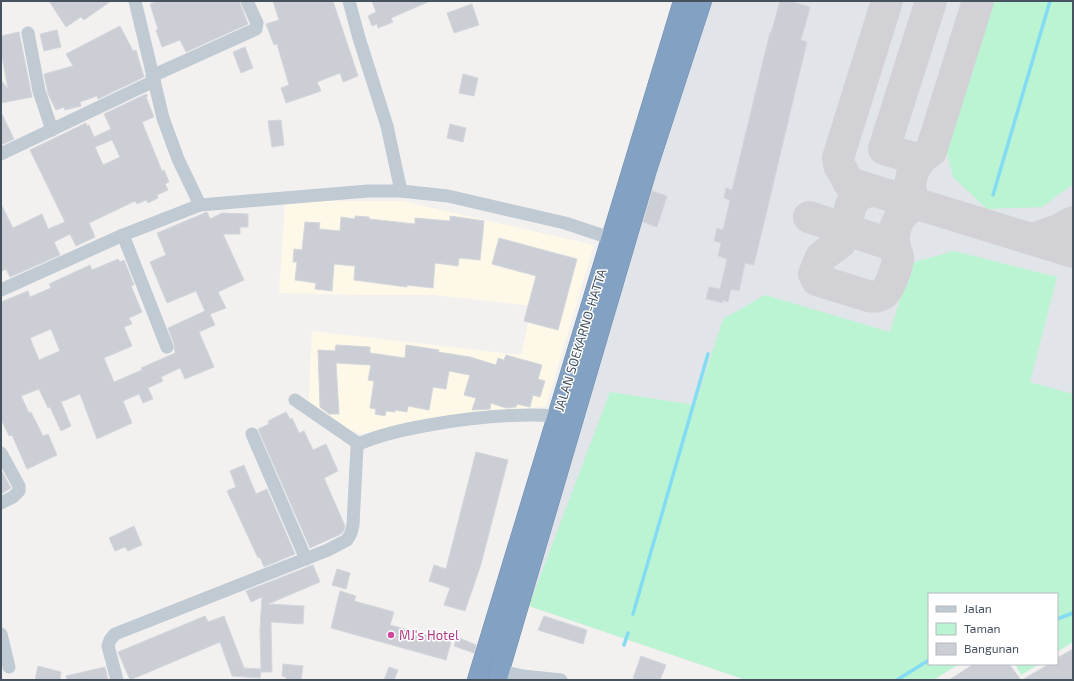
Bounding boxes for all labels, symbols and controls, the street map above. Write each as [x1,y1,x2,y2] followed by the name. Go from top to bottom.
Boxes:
[551,267,609,413] street label: JALAN SOEKARNO-HATTA
[928,593,1058,665] legend
[964,601,992,615] text: Jalan
[964,621,1001,635] text: Taman
[399,627,459,643] place label: MJ's Hotel
[386,630,396,640] marker: MJ's Hotel
[964,641,1019,655] text: Bangunan

